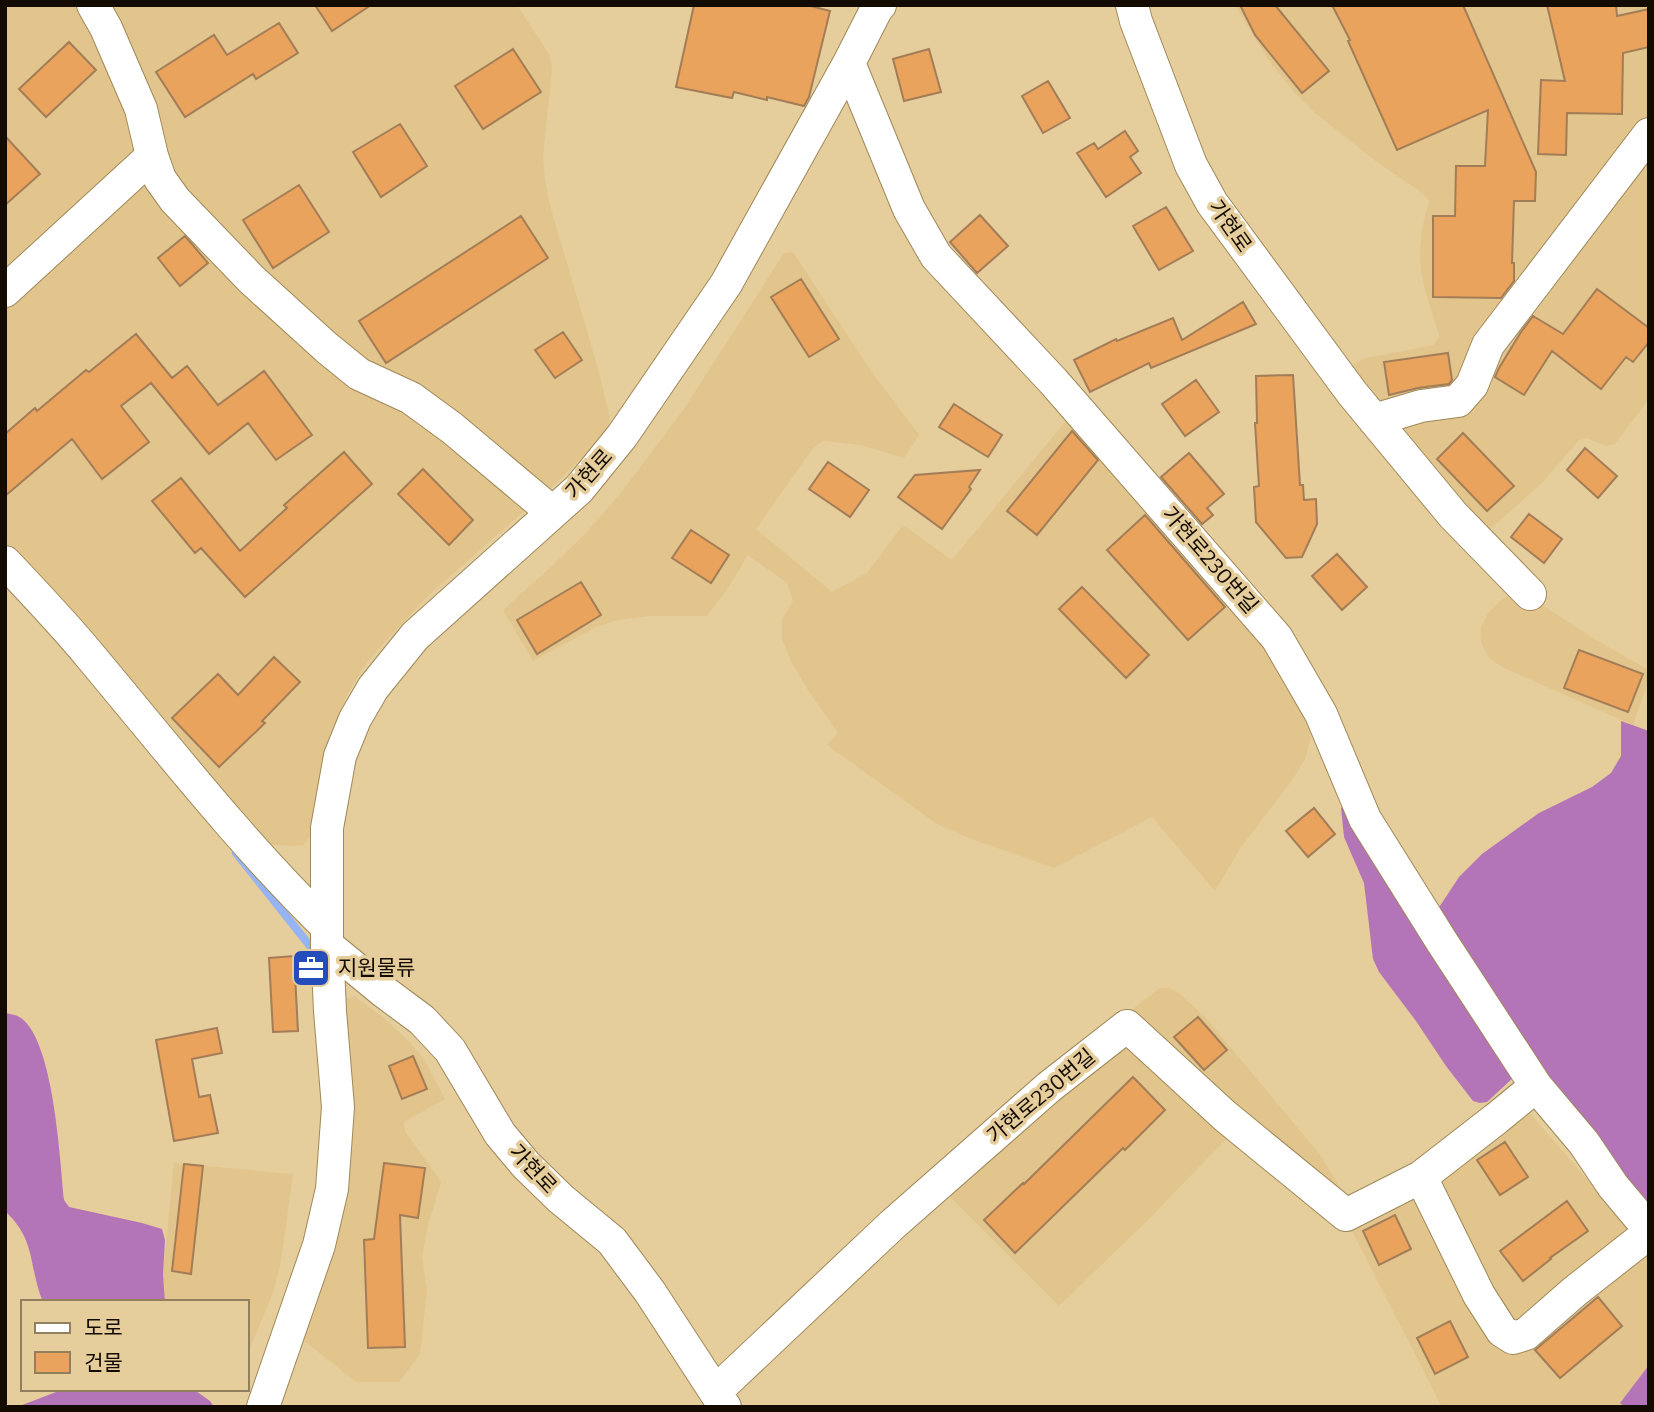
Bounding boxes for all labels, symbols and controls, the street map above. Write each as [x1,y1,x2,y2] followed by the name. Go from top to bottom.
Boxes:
[1203,195,1257,257] street label: 가현로
[560,444,618,504] street label: 가현로
[1156,501,1264,619] street label: 가현로230번길
[290,947,332,989] office icon: 지원물류
[338,955,415,981] place label: 지원물류
[982,1043,1100,1149] street label: 가현로230번길
[504,1139,562,1199] street label: 가현로
[21,1300,248,1391] legend
[84,1315,123,1341] text: 도로
[84,1350,123,1376] text: 건물

